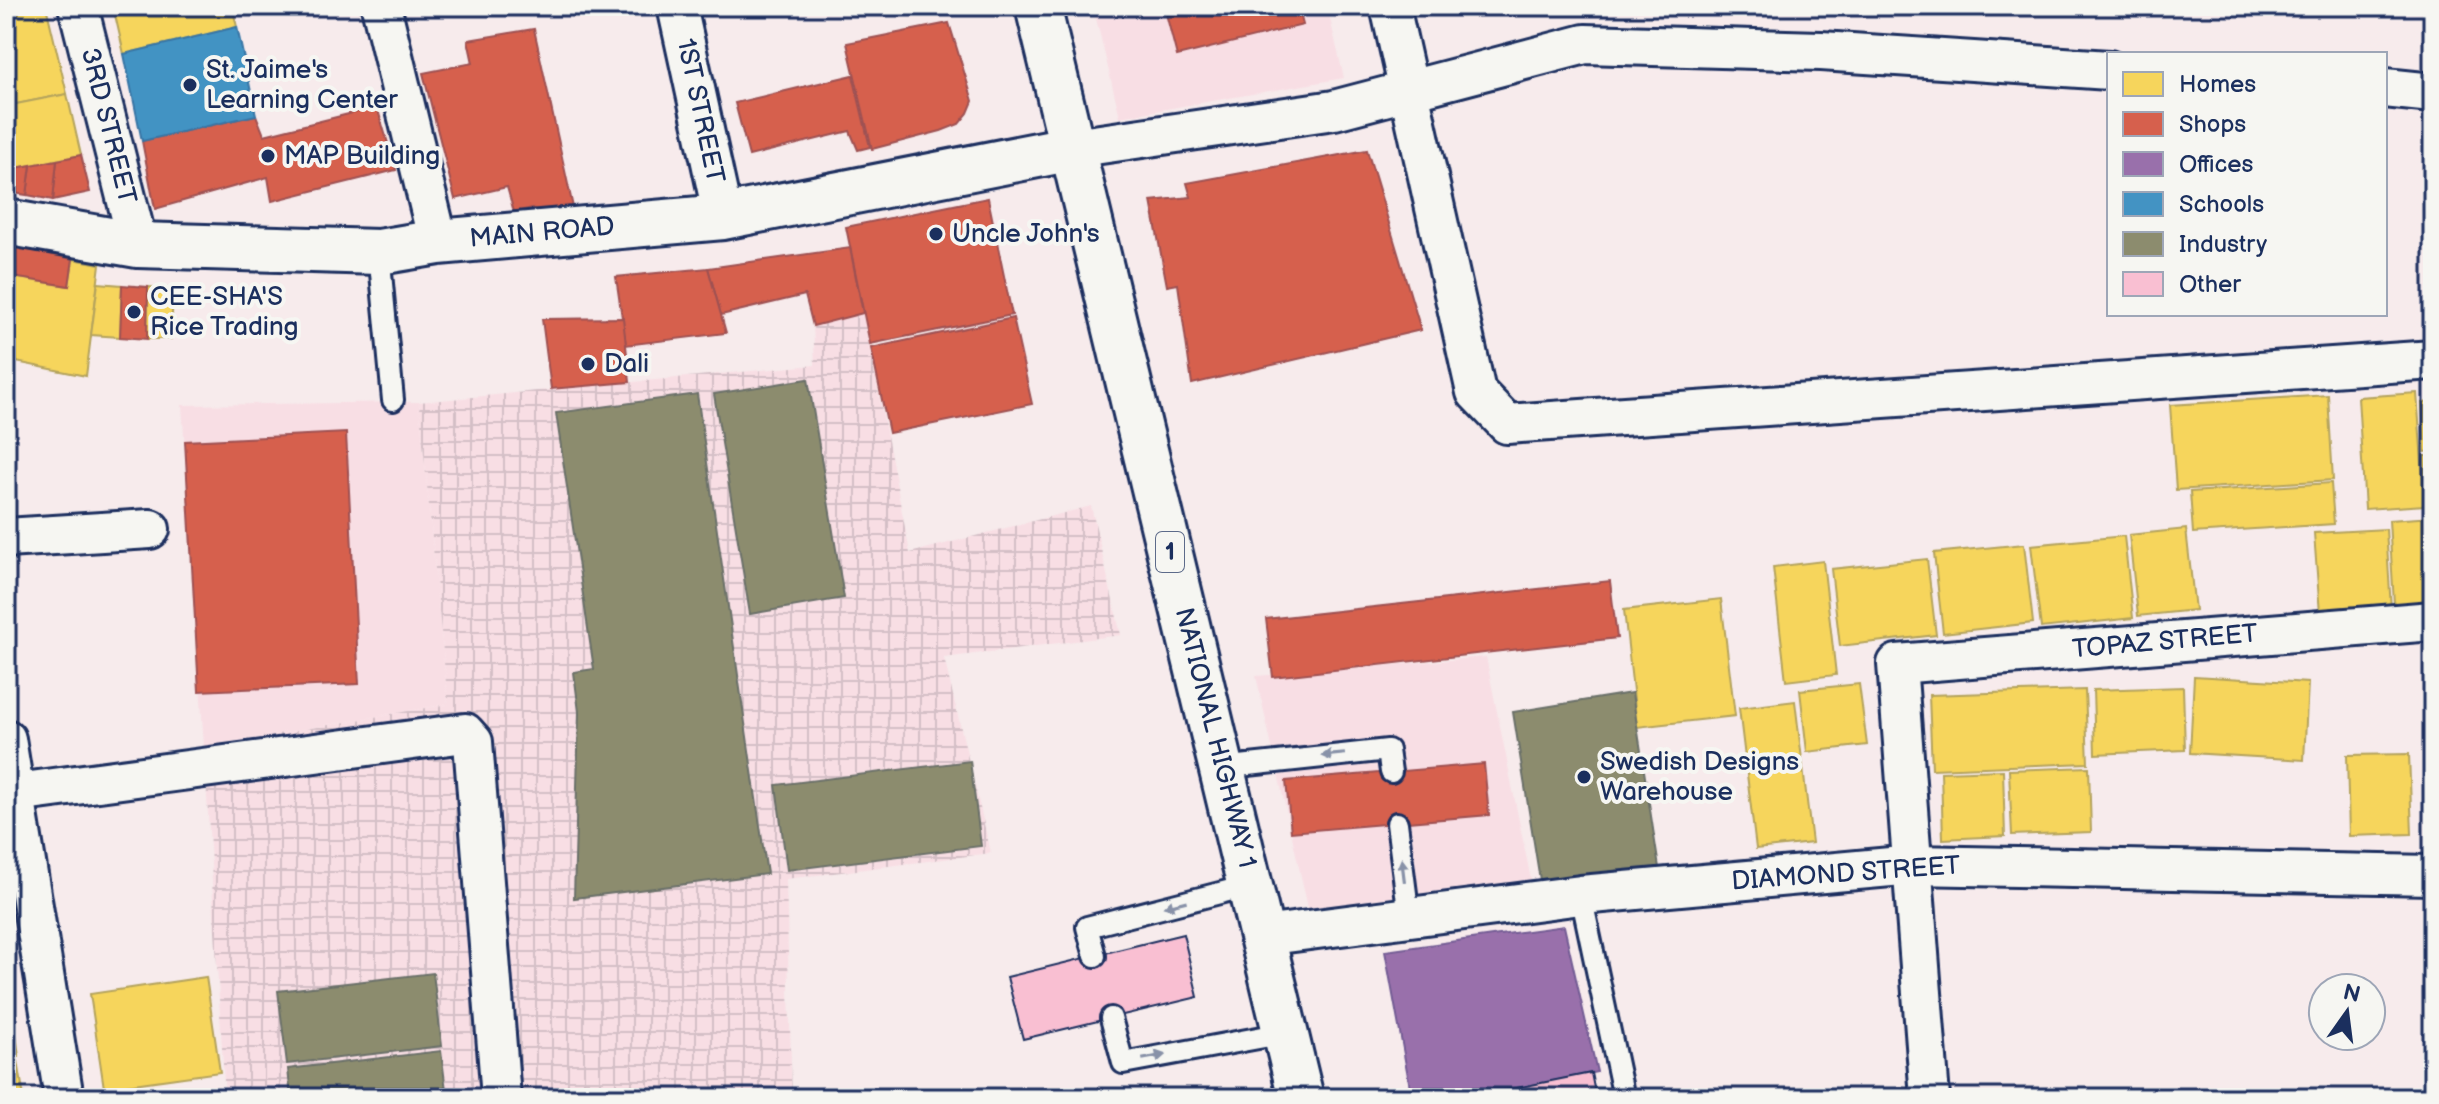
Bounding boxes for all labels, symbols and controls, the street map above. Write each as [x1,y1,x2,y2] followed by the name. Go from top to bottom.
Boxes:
[670,36,730,186] street label: 1ST STREET
[74,45,142,207] street label: 3RD STREET
[2107,52,2387,316] legend
[206,55,398,116] place label: St. Jaime's Learning Center
[2179,70,2256,99] text: Homes
[181,76,199,94] marker: St. Jaime's Learning Center
[2179,110,2246,139] text: Shops
[284,141,440,172] place label: MAP Building
[259,147,277,165] marker: MAP Building
[2179,150,2253,179] text: Offices
[2179,190,2264,219] text: Schools
[468,211,616,255] street label: MAIN ROAD
[952,219,1100,250] place label: Uncle John's
[927,225,945,243] marker: Uncle John's
[2179,230,2267,259] text: Industry
[2179,270,2241,299] text: Other
[150,282,299,343] place label: CEE-SHA'S Rice Trading
[125,303,143,321] marker: CEE-SHA'S Rice Trading
[604,349,649,380] place label: Dali
[579,355,597,373] marker: Dali
[1156,532,1184,572] road number: 1
[1168,605,1262,871] street label: NATIONAL HIGHWAY 1
[2071,618,2259,666] street label: TOPAZ STREET
[1600,747,1799,808] place label: Swedish Designs Warehouse
[1320,749,1345,762] one-way arrow
[1575,768,1593,786] marker: Swedish Designs Warehouse
[1730,851,1962,897] street label: DIAMOND STREET
[1396,857,1409,882] one-way arrow
[1163,899,1188,911] one-way arrow
[2307,972,2387,1052] north arrow
[2340,979,2363,1009] text: N
[1142,1051,1167,1063] one-way arrow

